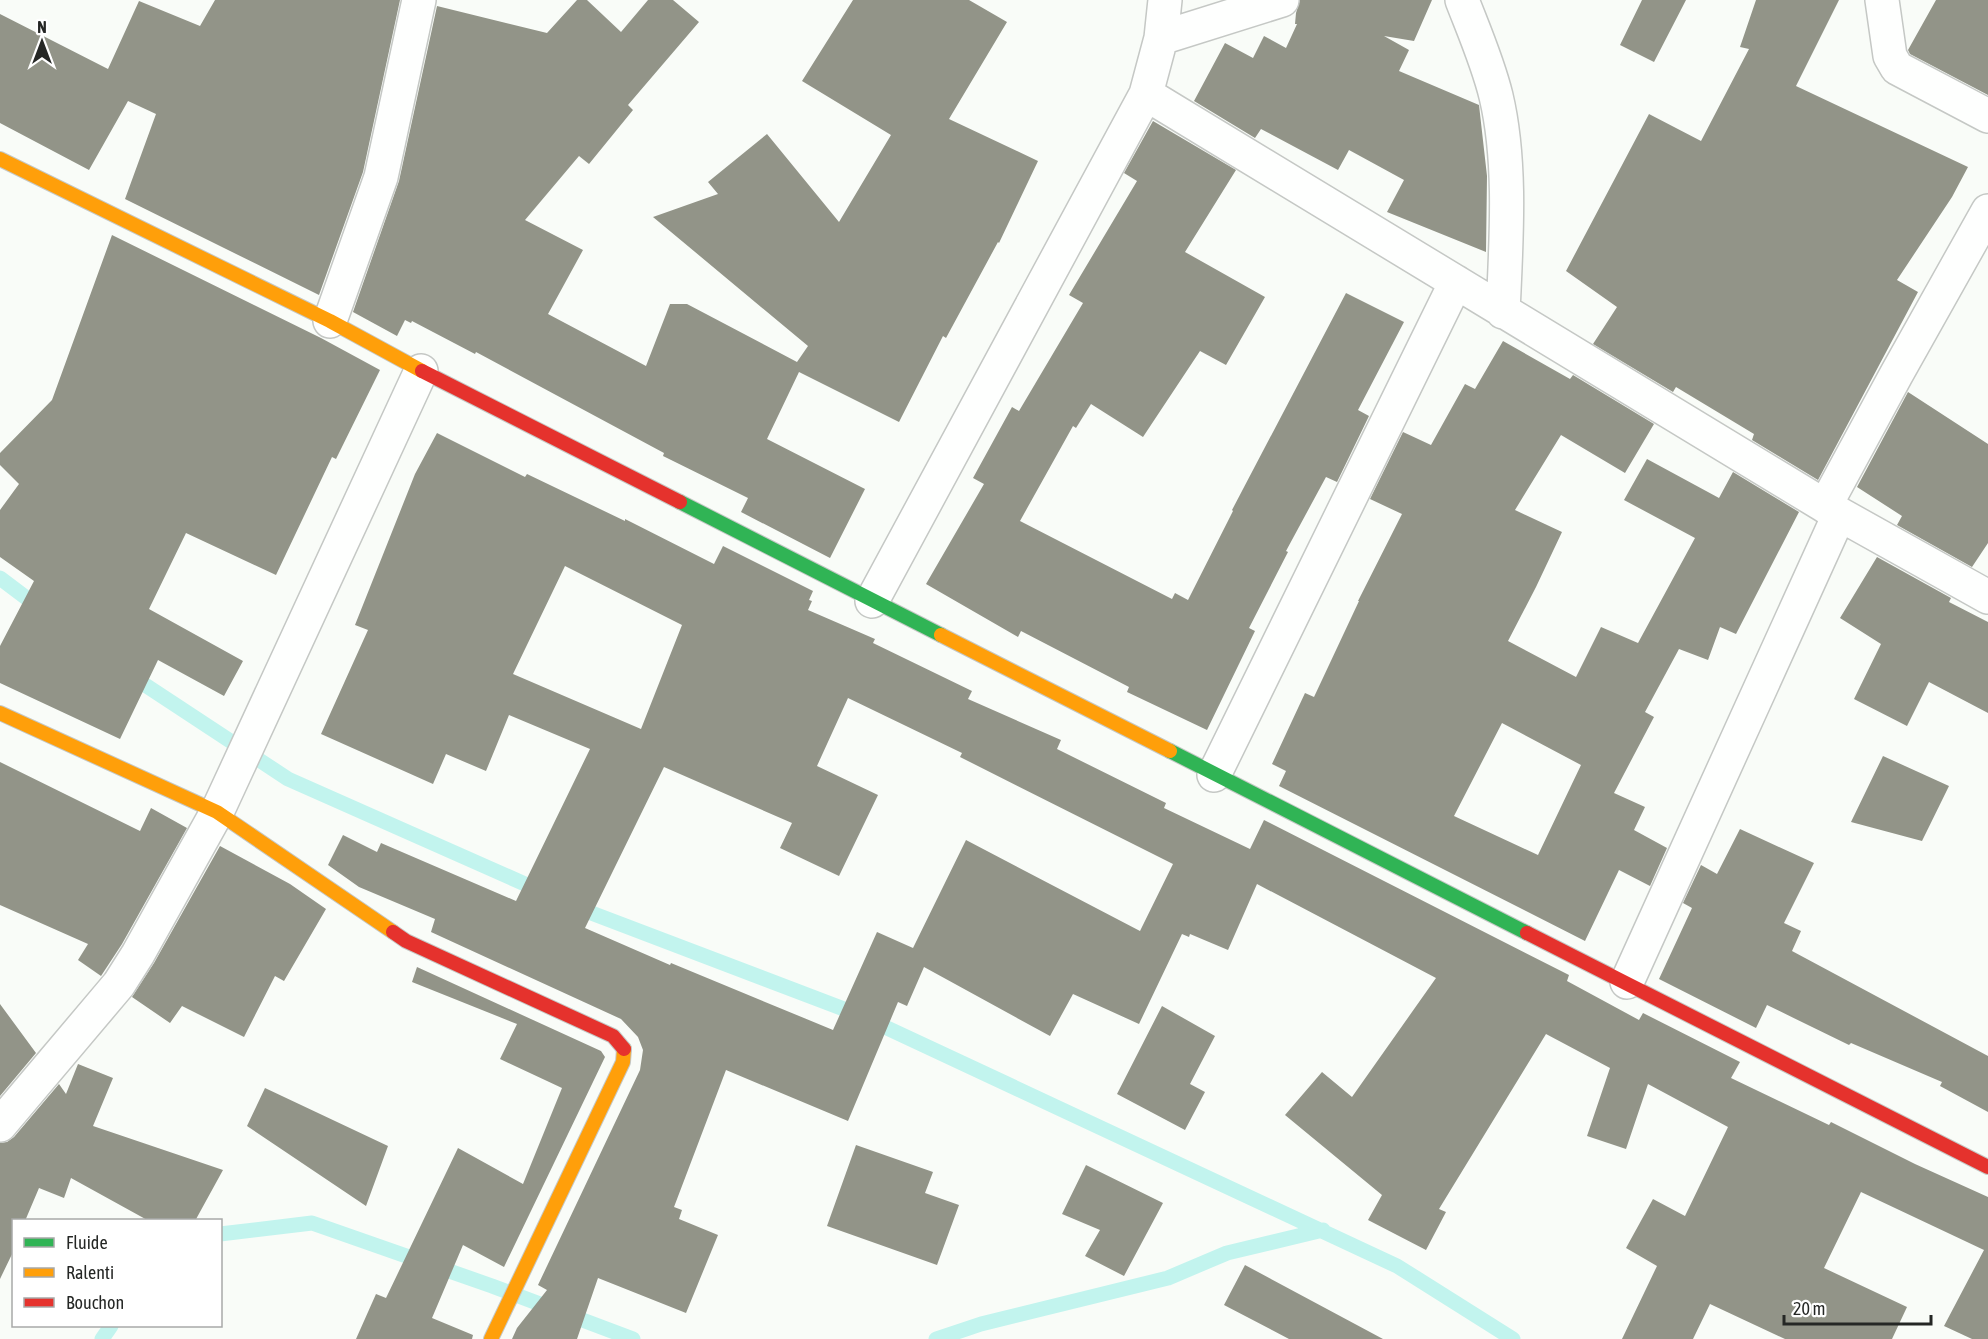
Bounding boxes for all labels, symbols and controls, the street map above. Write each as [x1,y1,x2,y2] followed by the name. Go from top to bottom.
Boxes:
[12,12,72,72] north arrow
[37,18,47,36] text: N
[12,1219,222,1327] legend
[66,1232,108,1253] text: Fluide
[66,1262,114,1283] text: Ralenti
[1784,1288,1931,1326] scale bar
[66,1292,124,1313] text: Bouchon
[1793,1298,1825,1319] text: 20 m

